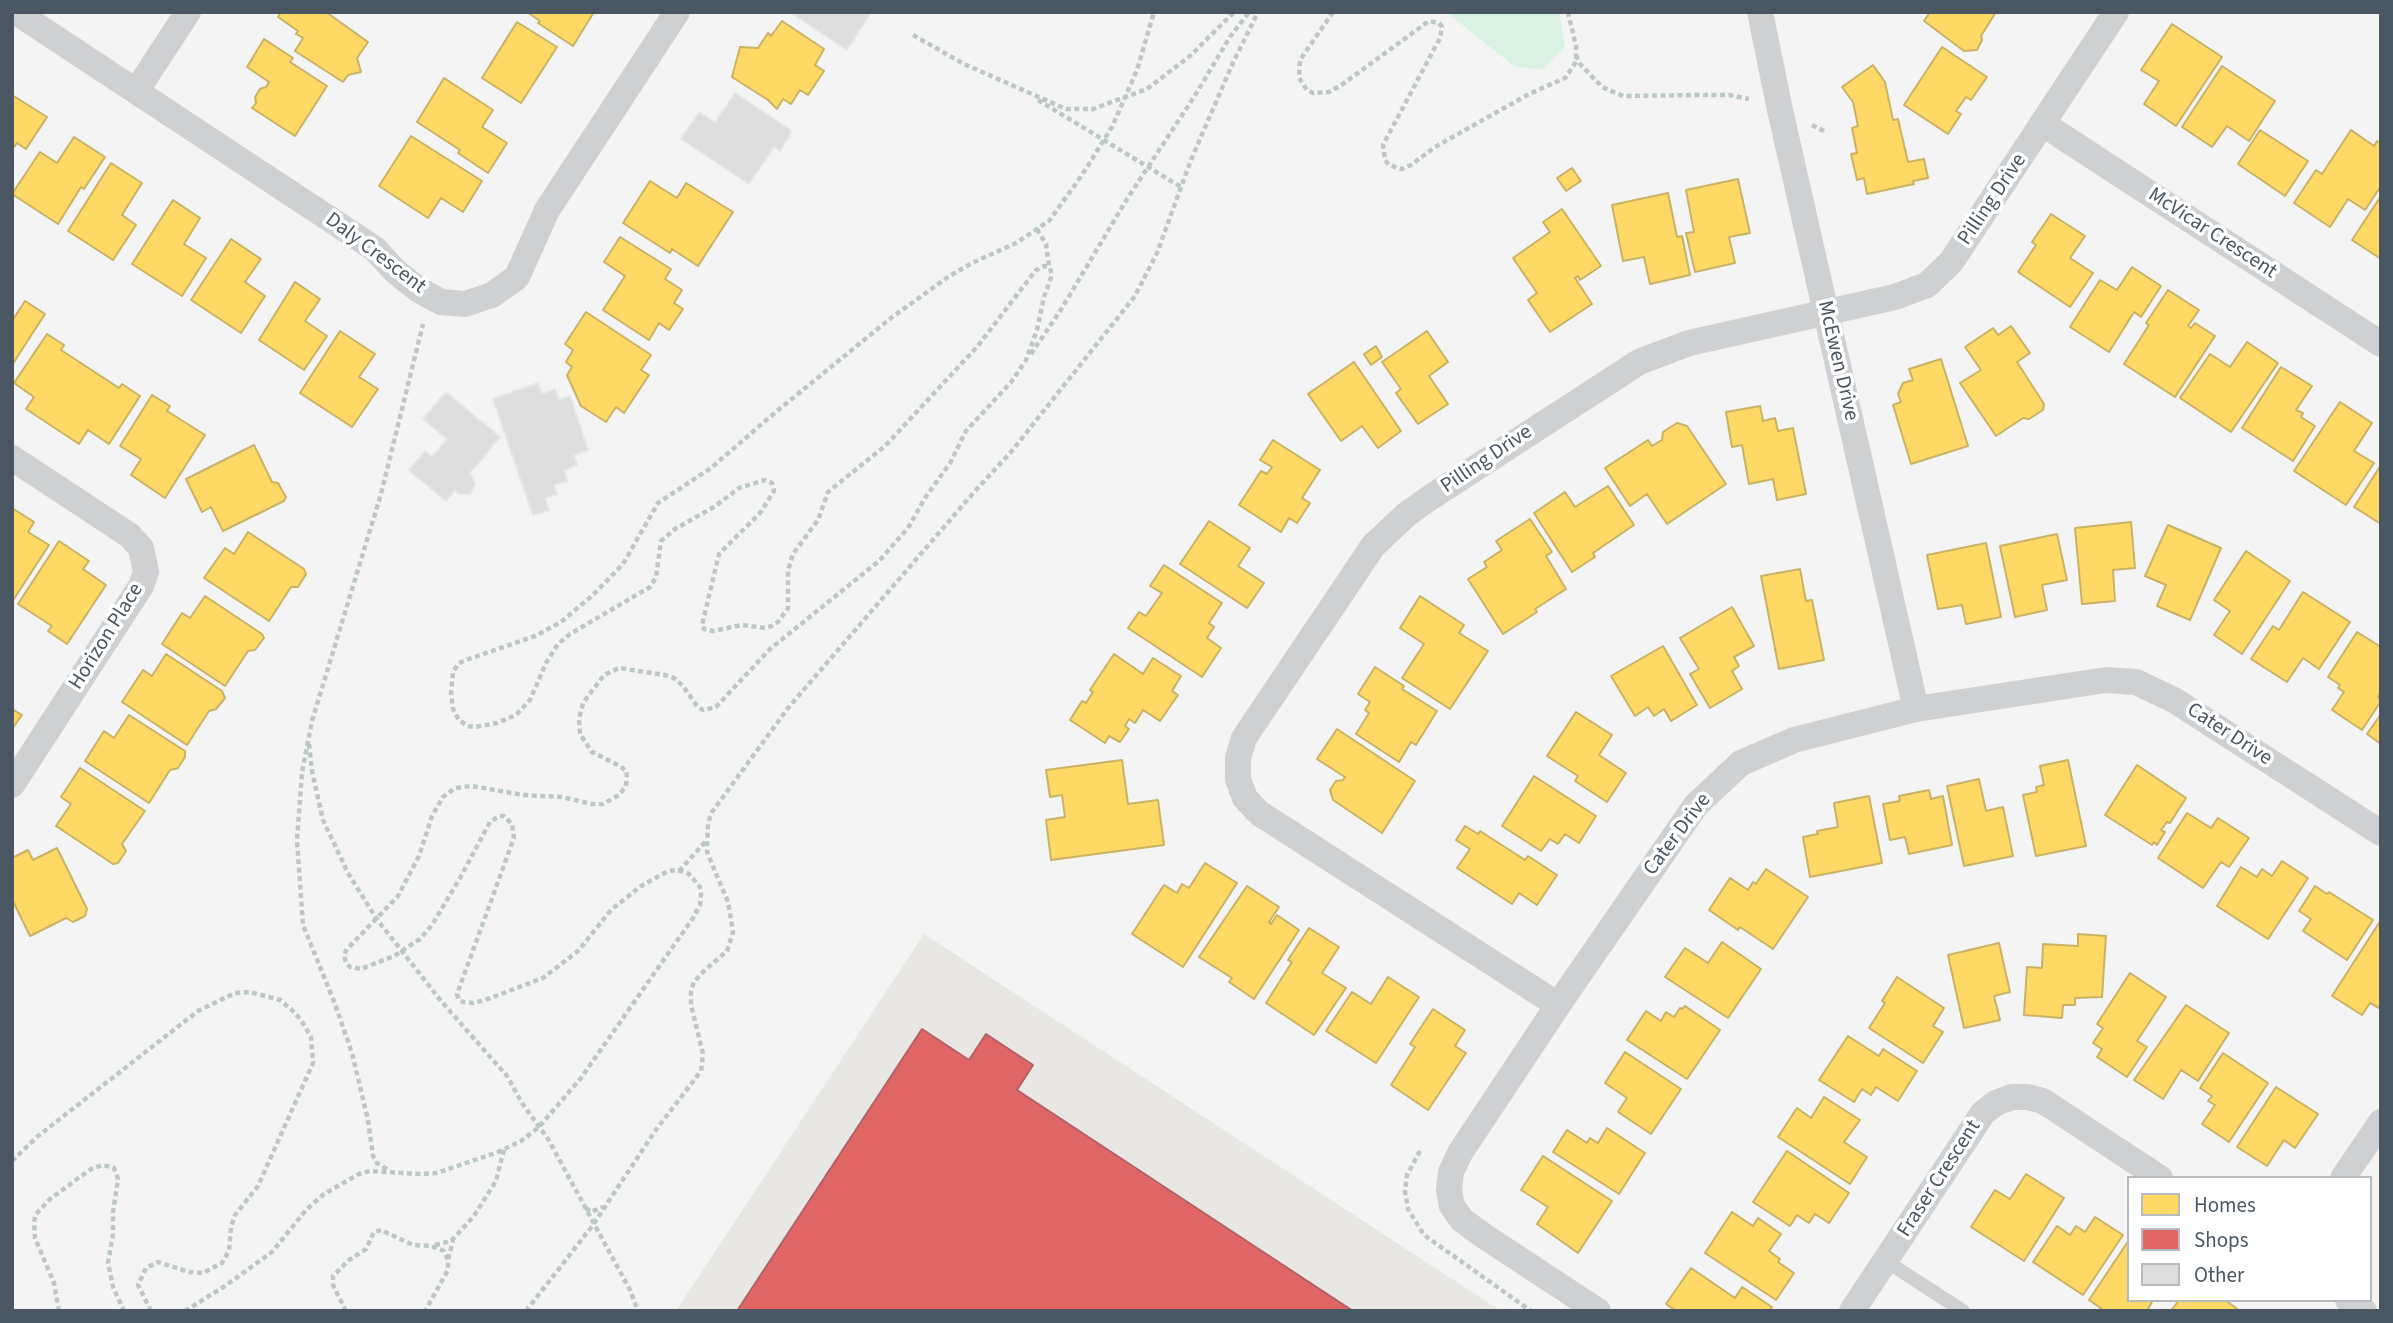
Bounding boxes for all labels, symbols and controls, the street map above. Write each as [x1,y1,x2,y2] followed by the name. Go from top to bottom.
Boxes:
[1953,150,2033,250] street label: Pilling Drive
[2143,183,2281,285] street label: McVicar Crescent
[320,208,430,300] street label: Daly Crescent
[1811,298,1863,424] street label: McEwen Drive
[1437,420,1537,500] street label: Pilling Drive
[64,579,150,695] street label: Horizon Place
[2182,698,2276,772] street label: Cater Drive
[1639,789,1717,881] street label: Cater Drive
[1893,1116,1987,1242] street label: Fraser Crescent
[2127,1176,2372,1302] legend
[2194,1190,2256,1220] text: Homes
[2194,1225,2248,1255] text: Shops
[2194,1260,2244,1290] text: Other

